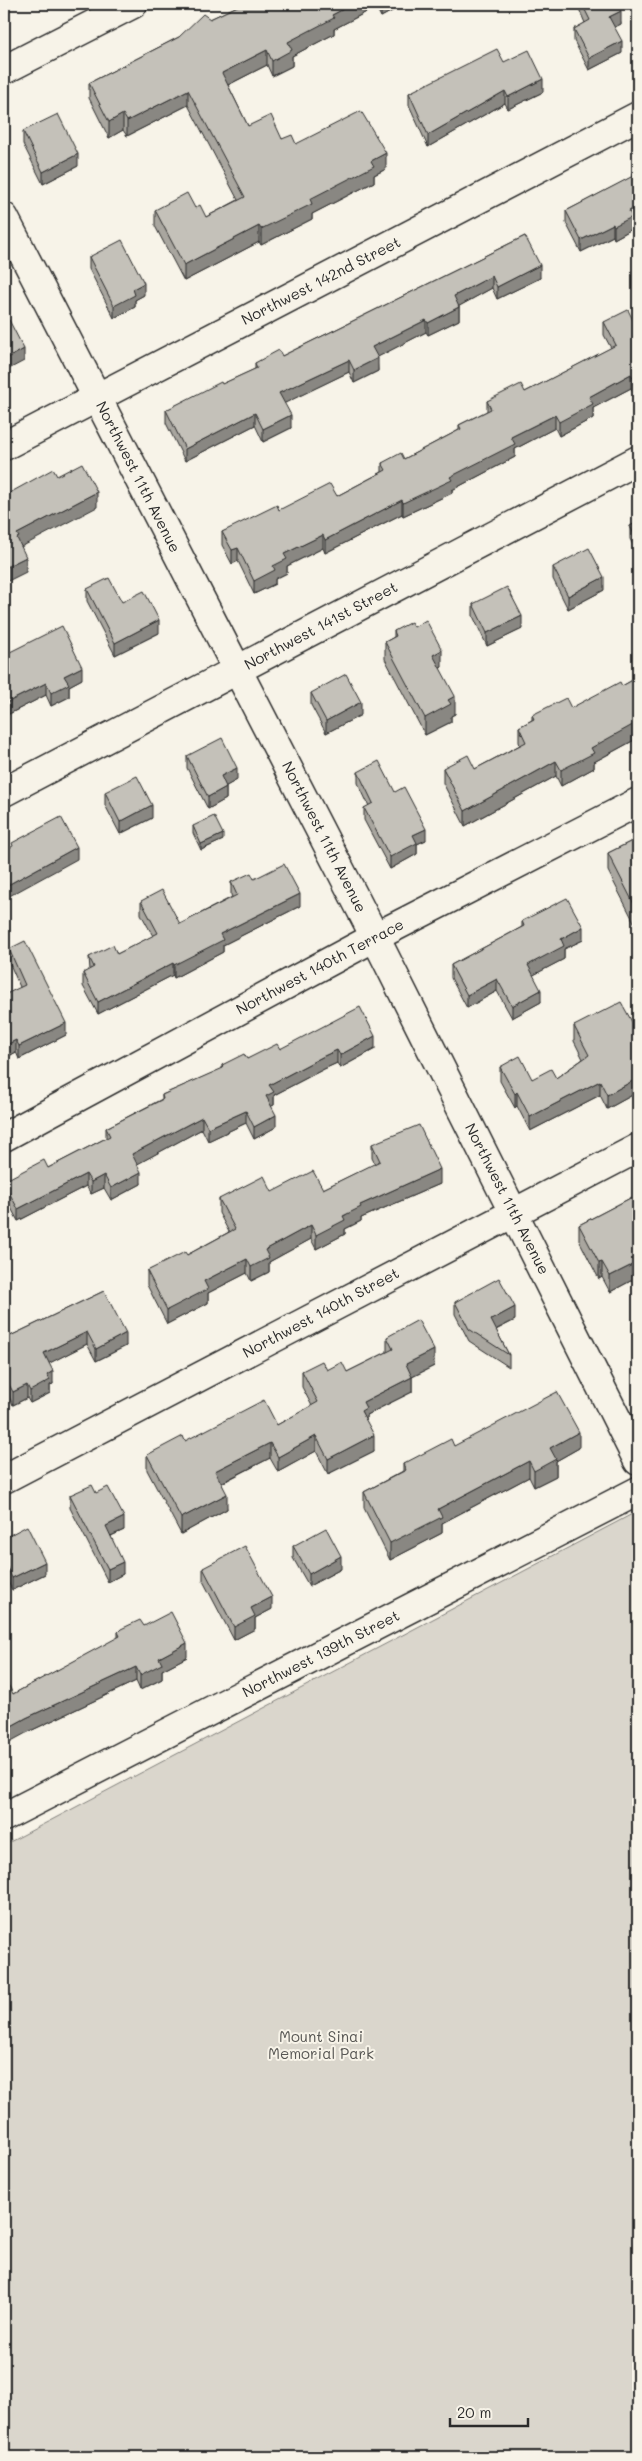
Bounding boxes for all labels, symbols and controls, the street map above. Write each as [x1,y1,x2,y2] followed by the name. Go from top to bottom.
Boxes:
[237,231,404,329] street label: Northwest 142nd Street
[92,397,186,556] street label: Northwest 11th Avenue
[240,576,401,674] street label: Northwest 141st Street
[278,757,372,916] street label: Northwest 11th Avenue
[232,913,407,1019] street label: Northwest 140th Terrace
[461,1119,555,1278] street label: Northwest 11th Avenue
[239,1262,402,1362] street label: Northwest 140th Street
[238,1605,403,1702] street label: Northwest 139th Street
[268,2026,374,2063] park label: Mount Sinai Memorial Park
[450,2396,527,2428] scale bar
[457,2402,491,2422] text: 20 m

